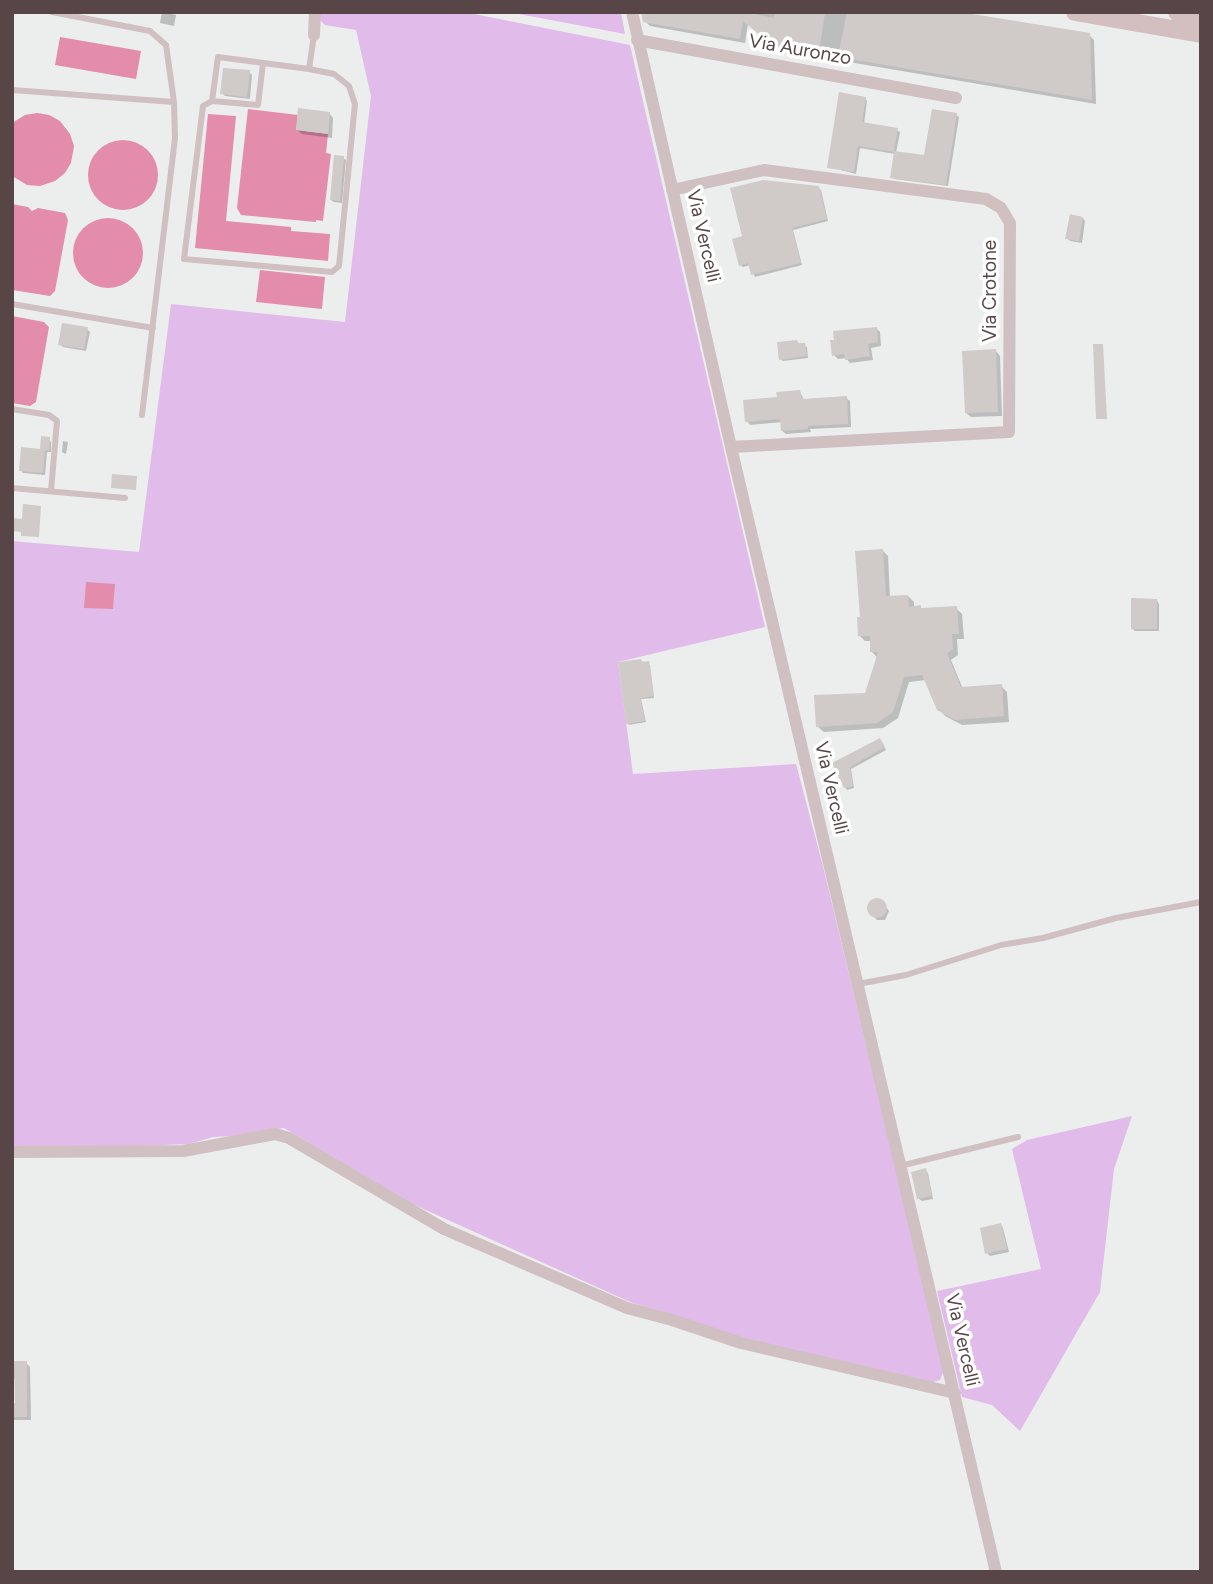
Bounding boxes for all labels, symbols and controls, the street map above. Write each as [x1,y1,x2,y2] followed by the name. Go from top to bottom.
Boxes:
[747,30,853,70] street label: Via Auronzo
[681,187,725,285] street label: Via Vercelli
[979,240,1001,342] street label: Via Crotone
[809,739,853,837] street label: Via Vercelli
[940,1291,984,1389] street label: Via Vercelli

